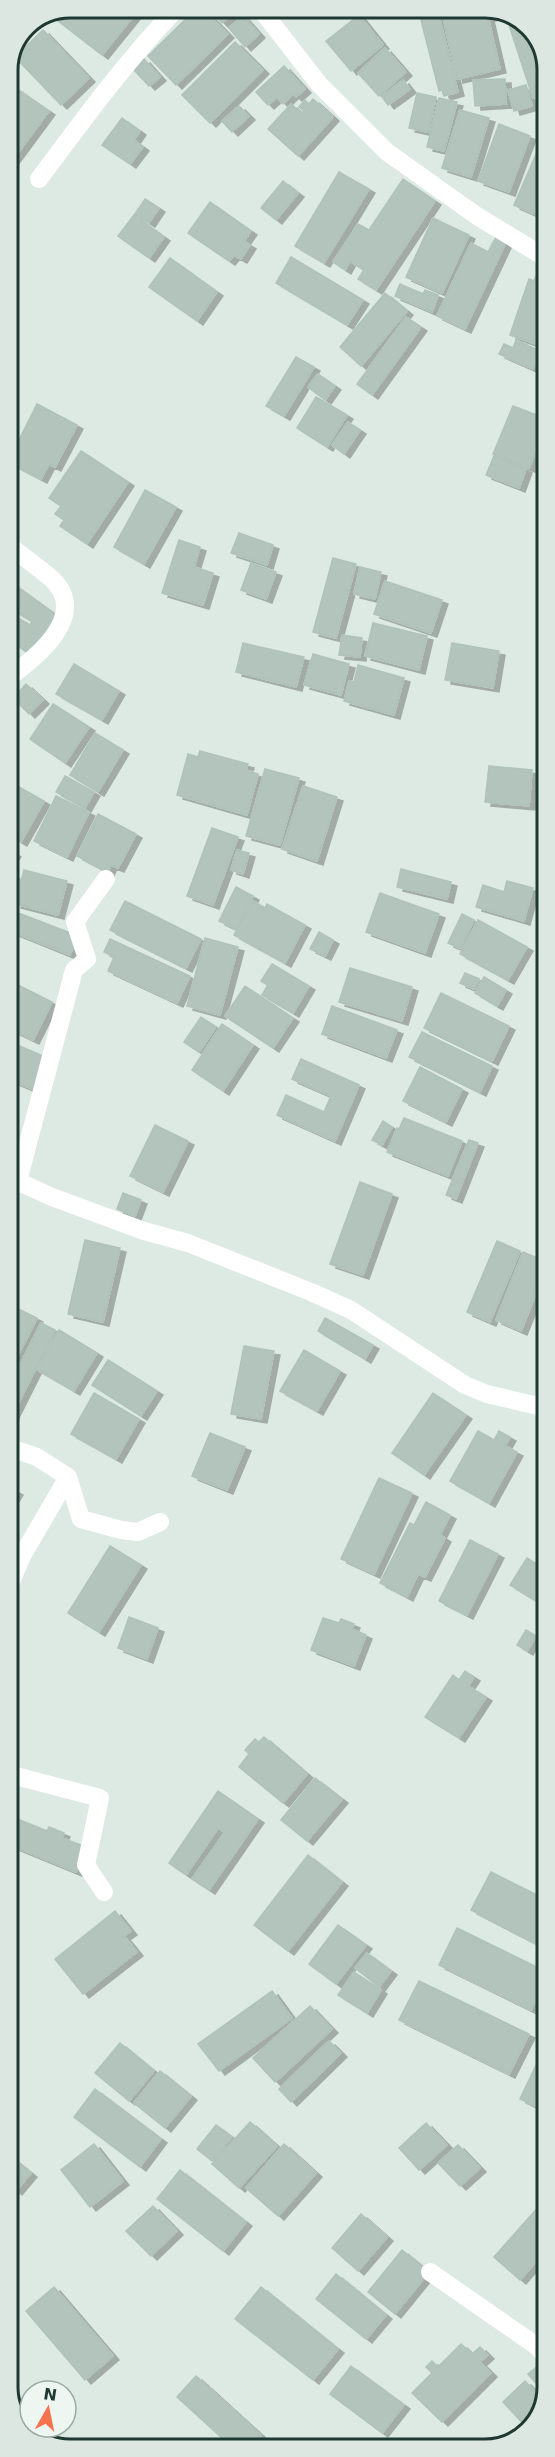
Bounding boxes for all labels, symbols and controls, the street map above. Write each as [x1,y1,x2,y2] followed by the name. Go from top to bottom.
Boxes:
[18,2379,78,2439] north arrow
[42,2384,58,2405] text: N

